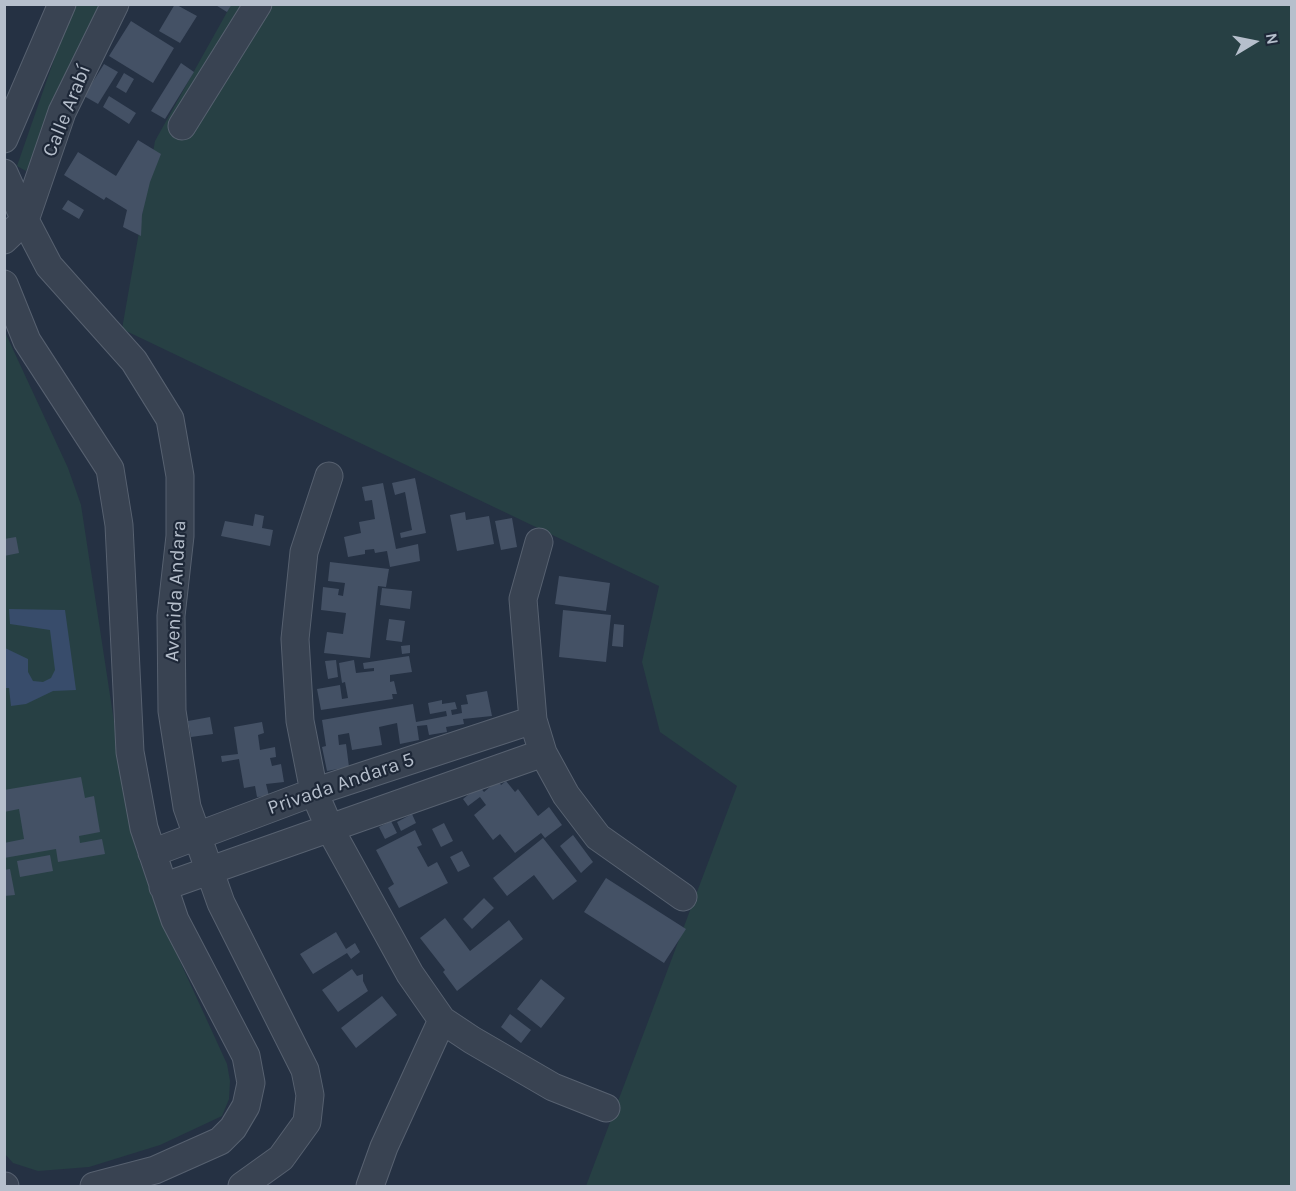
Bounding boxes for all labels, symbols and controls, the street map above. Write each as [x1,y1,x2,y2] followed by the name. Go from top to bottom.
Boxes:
[1224,12,1284,72] north arrow
[1262,31,1283,46] text: N
[38,62,96,160] street label: Calle Arabí
[160,520,192,662] street label: Avenida Andara
[264,748,418,820] street label: Privada Andara 5

